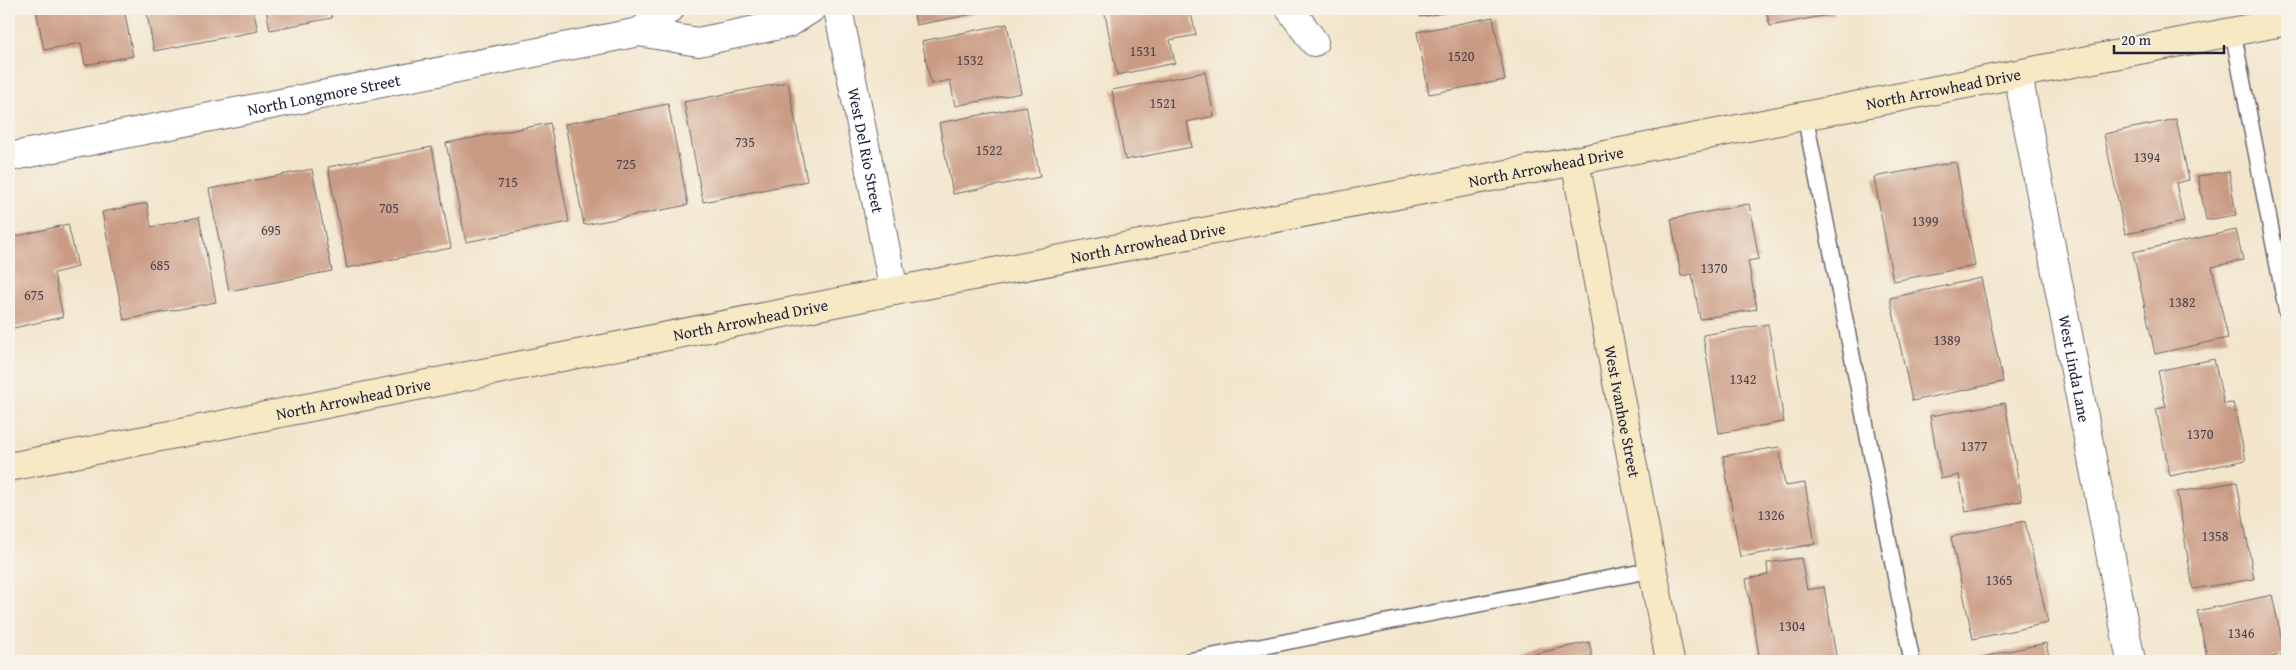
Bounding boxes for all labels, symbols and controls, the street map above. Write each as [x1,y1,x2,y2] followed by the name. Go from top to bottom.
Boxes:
[2114,22,2224,54] scale bar
[2121,29,2152,50] text: 20 m
[1130,41,1156,61] house number: 1531
[1448,46,1475,66] house number: 1520
[957,50,983,70] house number: 1532
[1864,62,2023,116] street label: North Arrowhead Drive
[245,68,403,121] street label: North Longmore Street
[842,85,890,215] street label: West Del Rio Street
[1150,93,1176,113] house number: 1521
[735,132,755,152] house number: 735
[976,140,1002,160] house number: 1522
[1466,140,1625,193] street label: North Arrowhead Drive
[2134,147,2161,167] house number: 1394
[616,154,636,174] house number: 725
[498,172,518,192] house number: 715
[379,198,399,218] house number: 705
[1912,211,1939,231] house number: 1399
[1069,216,1228,269] street label: North Arrowhead Drive
[261,220,281,240] house number: 695
[150,255,170,275] house number: 685
[1701,258,1728,278] house number: 1370
[24,285,44,305] house number: 675
[671,292,830,347] street label: North Arrowhead Drive
[2169,292,2195,312] house number: 1382
[2053,313,2097,424] street label: West Linda Lane
[1934,330,1961,350] house number: 1389
[1598,344,1647,480] street label: West Ivanhoe Street
[1730,369,1756,389] house number: 1342
[274,371,433,426] street label: North Arrowhead Drive
[2187,424,2214,444] house number: 1370
[1961,436,1988,456] house number: 1377
[1758,505,1785,525] house number: 1326
[2202,526,2229,546] house number: 1358
[1986,570,2012,590] house number: 1365
[1779,616,1806,636] house number: 1304
[2228,623,2255,643] house number: 1346

